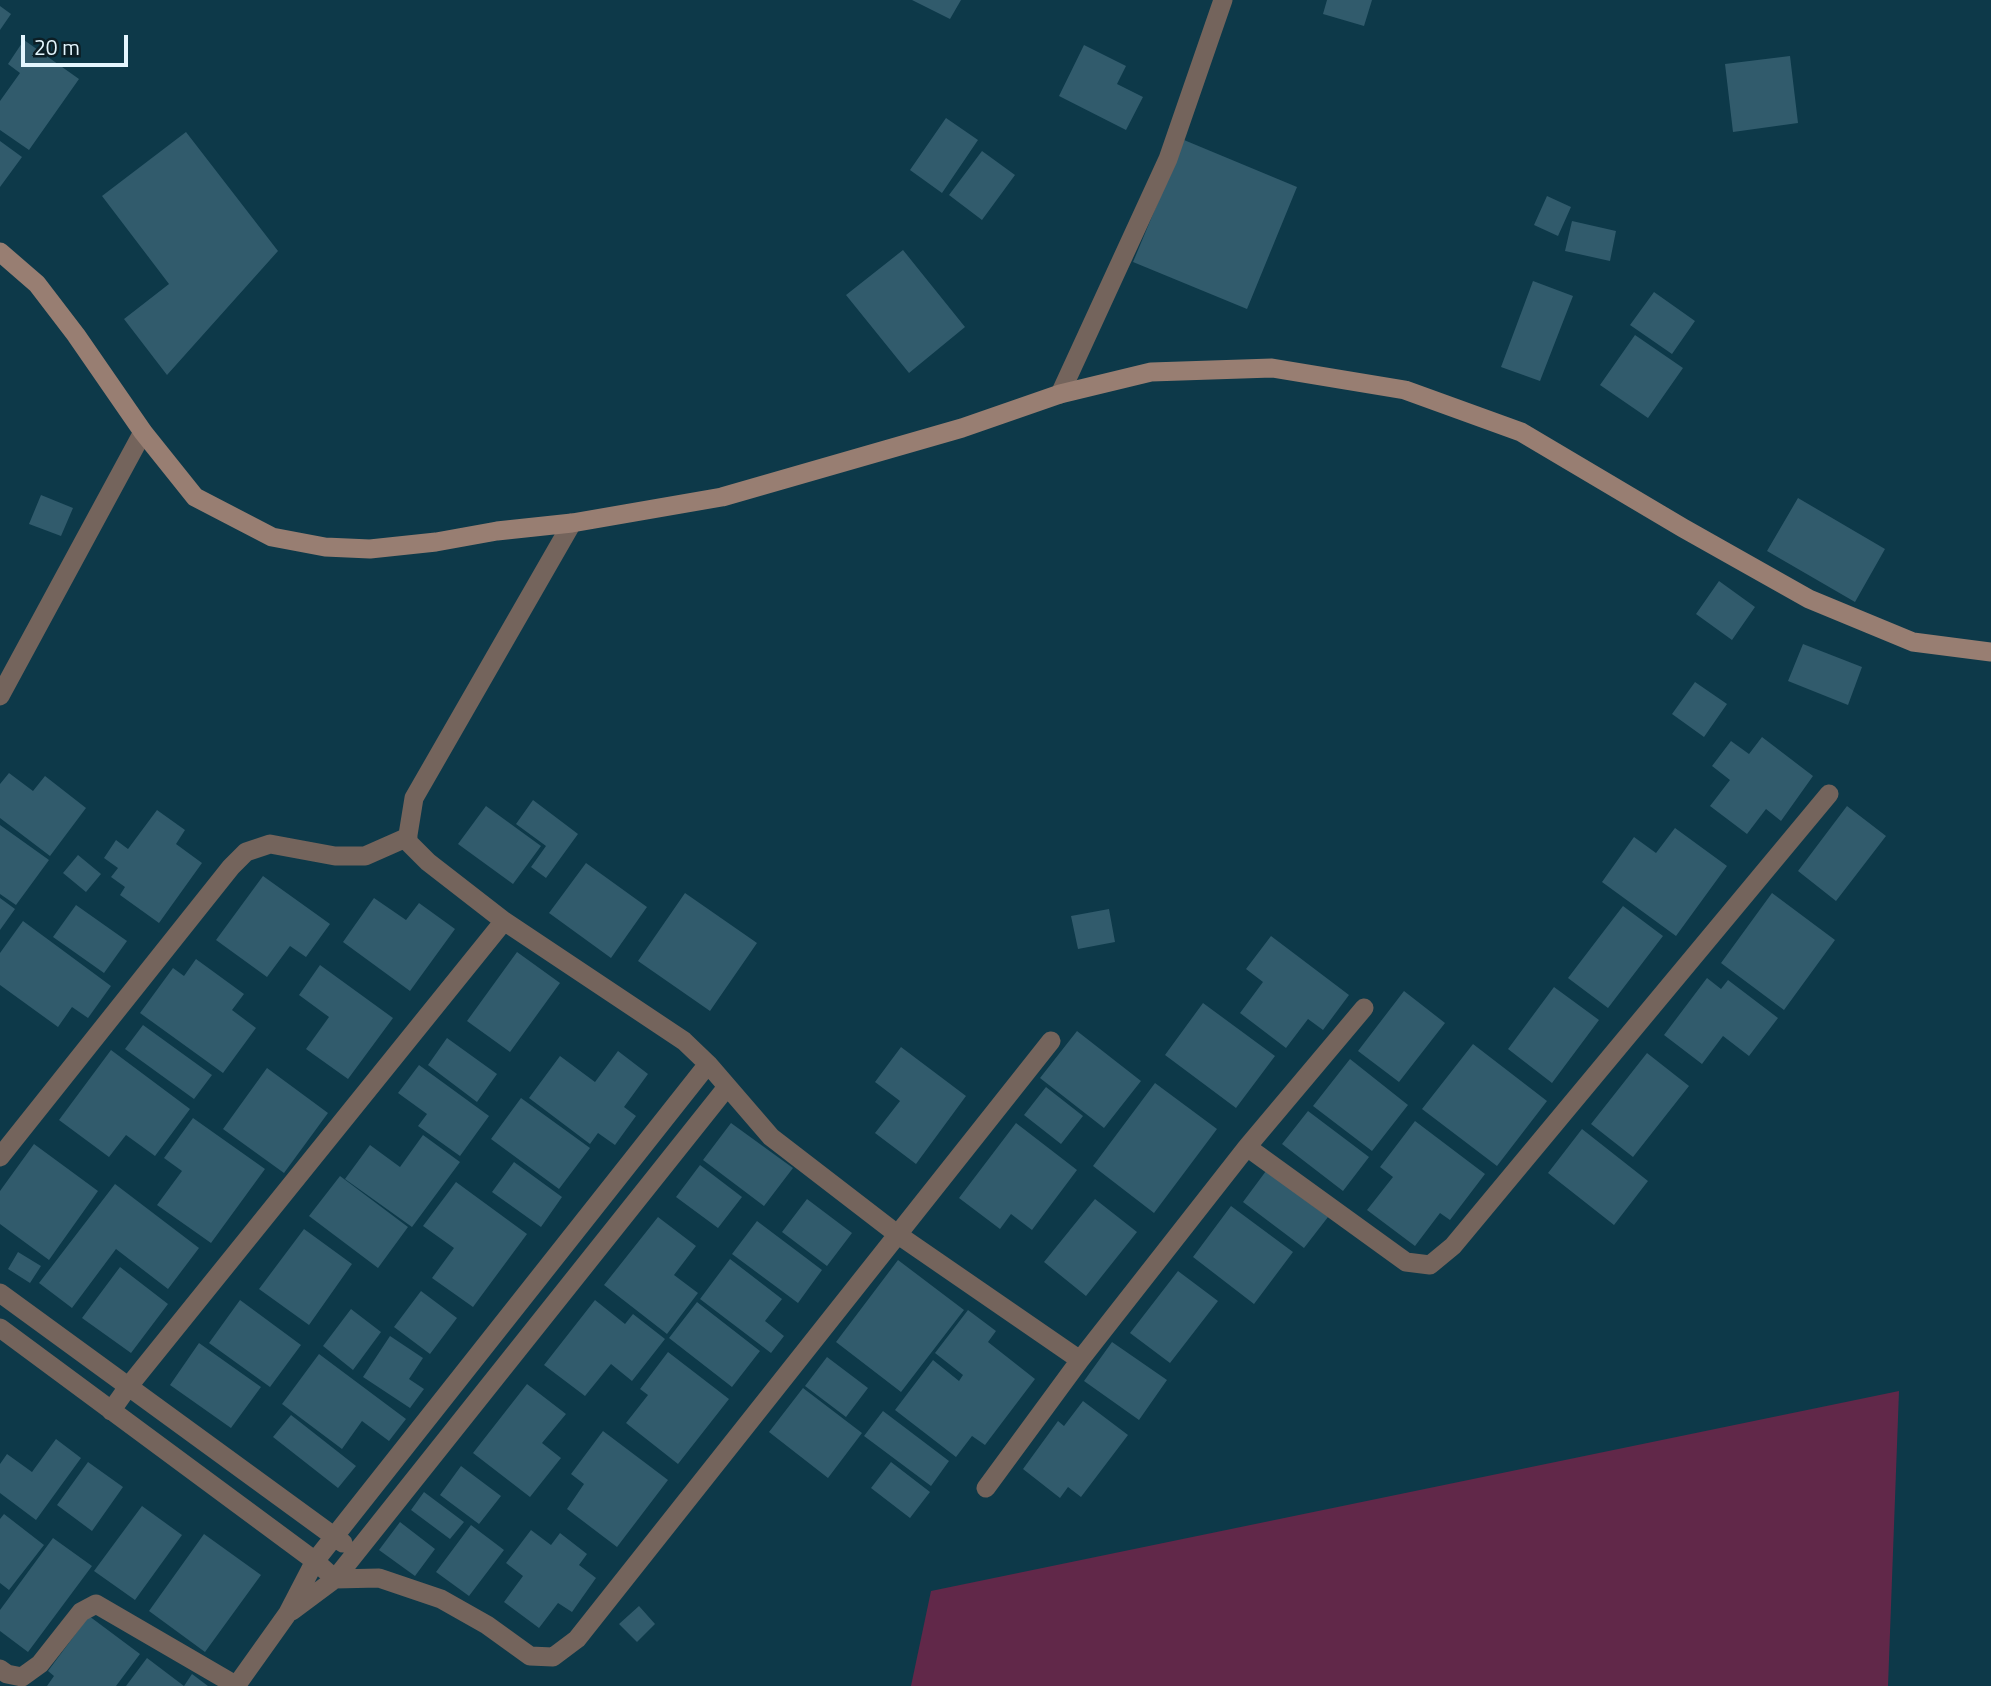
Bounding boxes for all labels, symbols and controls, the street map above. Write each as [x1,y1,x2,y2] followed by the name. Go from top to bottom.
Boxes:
[24,21,131,65] scale bar
[34,31,80,63] text: 20 m

